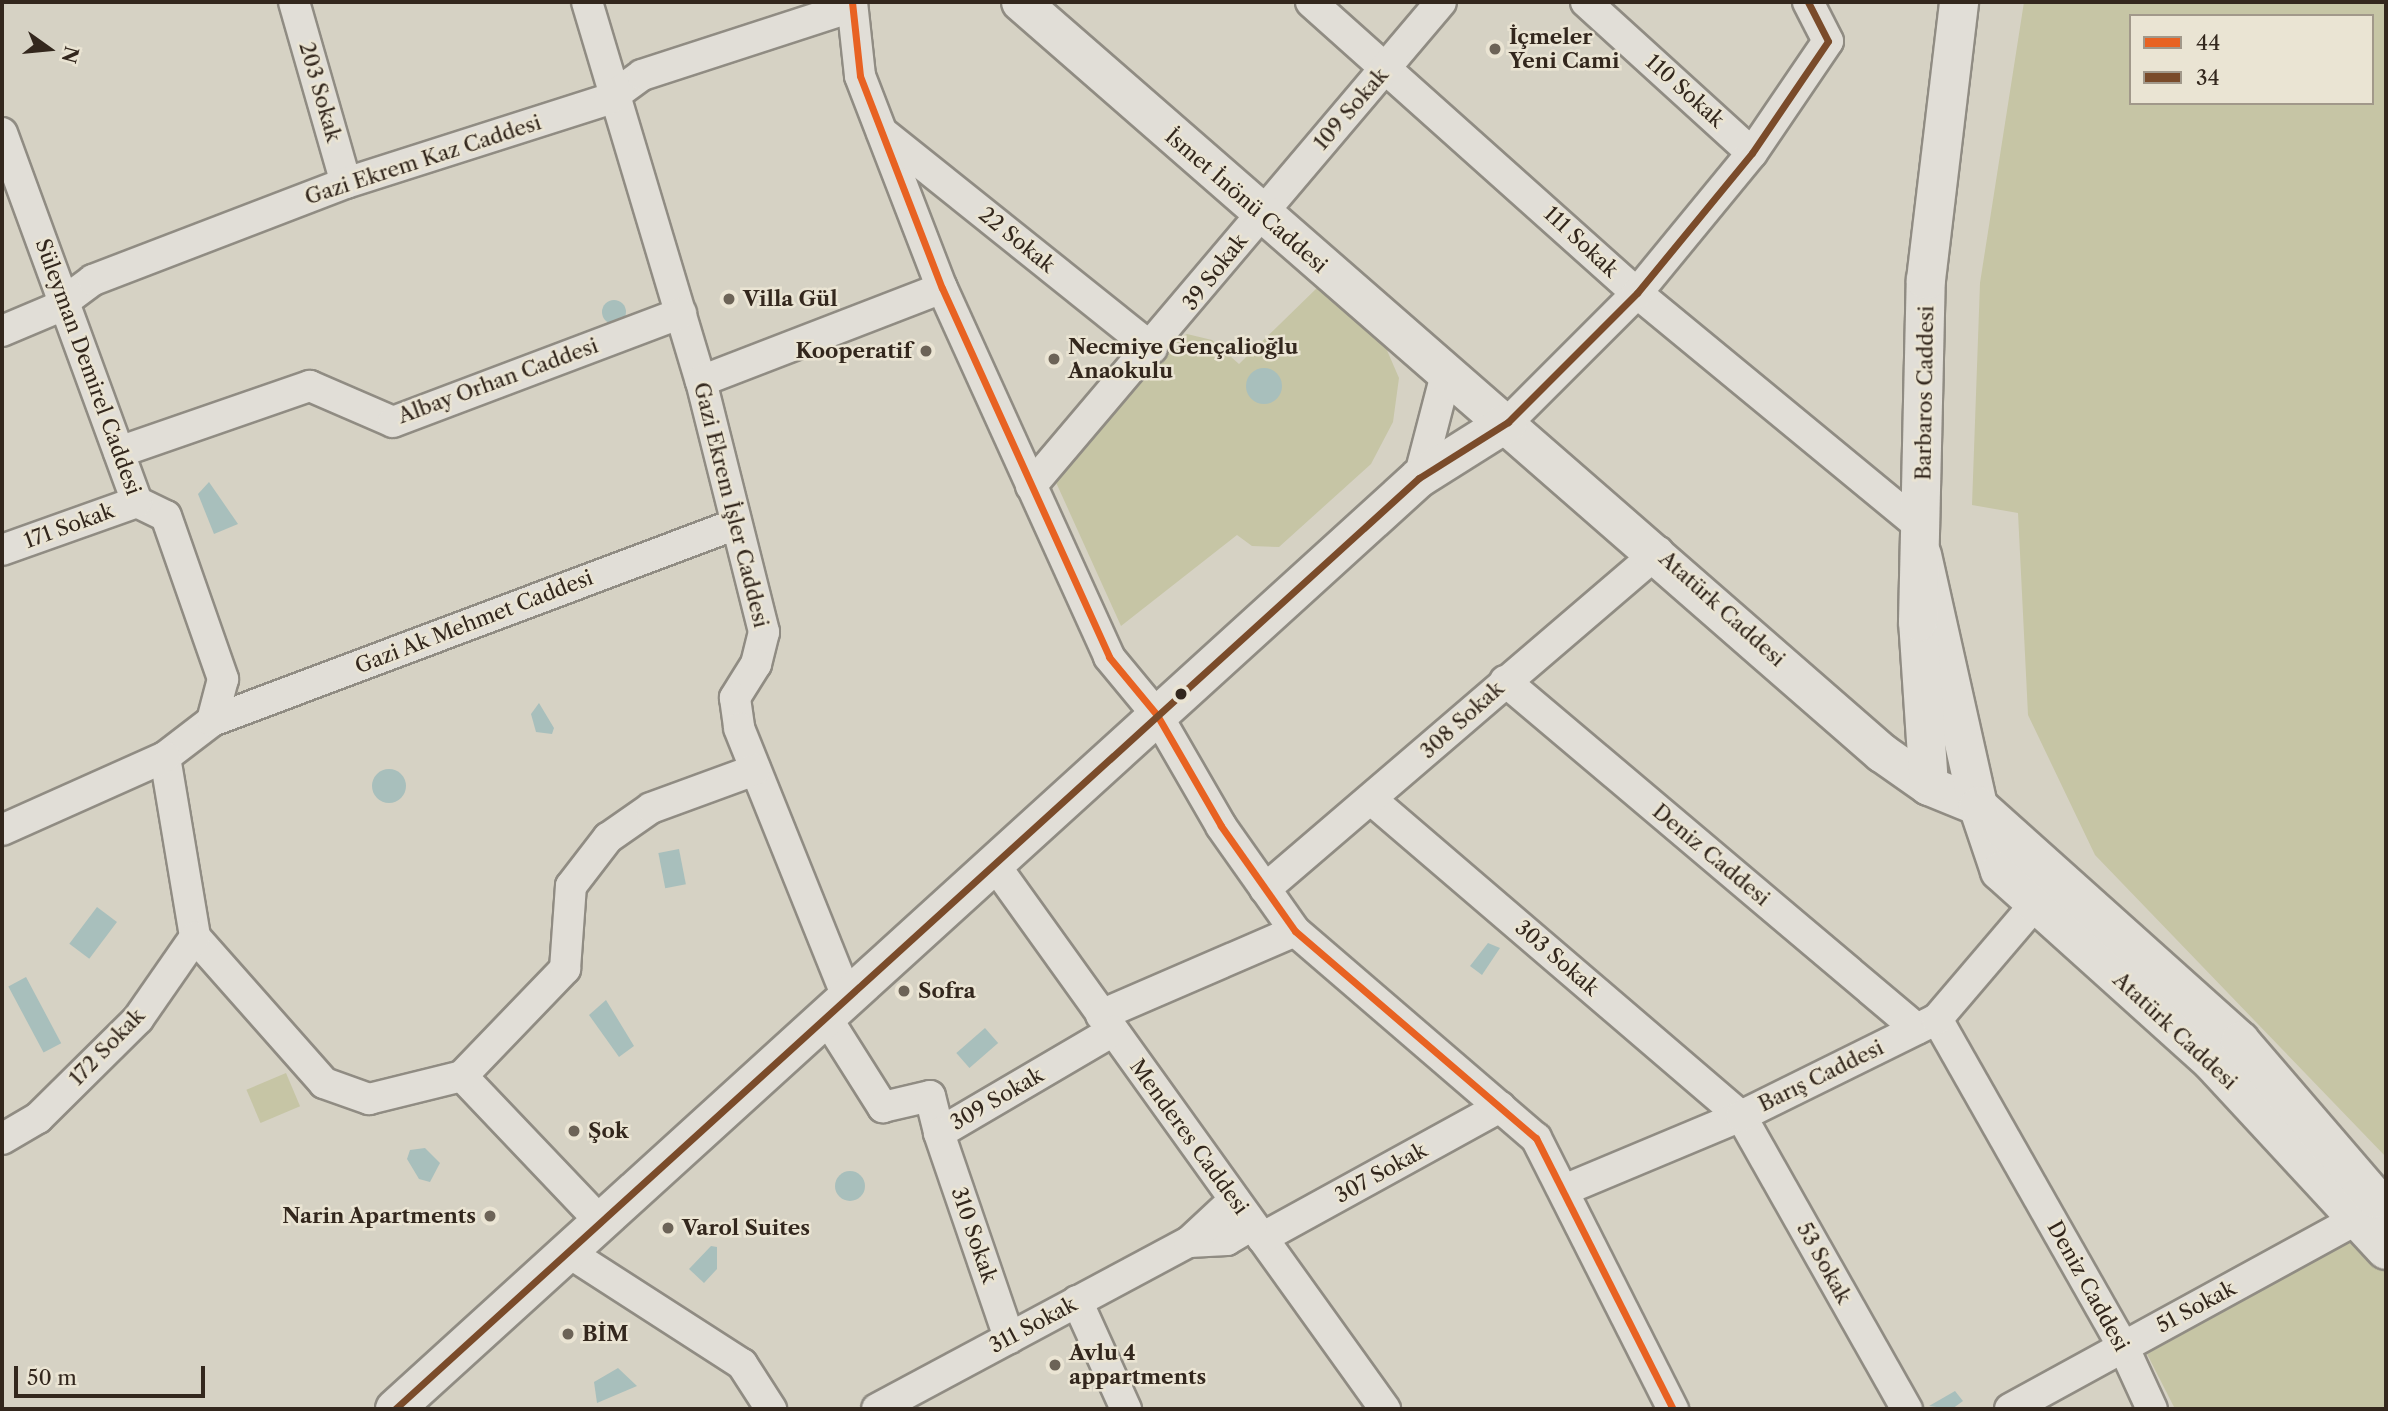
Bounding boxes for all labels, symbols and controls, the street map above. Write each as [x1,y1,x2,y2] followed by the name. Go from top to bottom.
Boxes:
[14,14,84,84] north arrow
[2129,14,2374,105] legend
[1509,24,1619,74] place label: İçmeler Yeni Cami
[2196,30,2220,55] text: 44
[294,39,346,145] street label: 203 Sokak
[1487,41,1503,57] marker: İçmeler Yeni Cami
[57,44,83,66] text: N
[1641,49,1729,133] street label: 110 Sokak
[1309,63,1393,155] street label: 109 Sokak
[2196,65,2220,90] text: 34
[302,110,544,210] street label: Gazi Ekrem Kaz Caddesi
[1160,124,1332,278] street label: İsmet İnönü Caddesi
[1539,201,1623,283] street label: 111 Sokak
[974,202,1060,278] street label: 22 Sokak
[1177,229,1253,315] street label: 39 Sokak
[30,235,146,499] street label: Süleyman Demirel Caddesi
[743,286,838,312] place label: Villa Gül
[721,291,737,307] marker: Villa Gül
[1911,305,1939,481] street label: Barbaros Caddesi
[394,333,602,429] street label: Albay Orhan Caddesi
[1068,334,1299,384] place label: Necmiye Gençalioğlu Anaokulu
[795,338,912,364] place label: Kooperatif
[918,343,934,359] marker: Kooperatif
[1046,351,1062,367] marker: Necmiye Gençalioğlu Anaokulu
[688,380,774,630] street label: Gazi Ekrem İşler Caddesi
[21,498,117,554] street label: 171 Sokak
[1654,546,1790,672] street label: Atatürk Caddesi
[351,565,597,679] street label: Gazi Ak Mehmet Caddesi
[1415,676,1509,764] street label: 308 Sokak
[1174,687,1188,701] unlabelled marker
[1647,799,1775,911] street label: Deniz Caddesi
[1510,915,1604,1001] street label: 303 Sokak
[2108,967,2242,1095] street label: Atatürk Caddesi
[918,978,976,1004] place label: Sofra
[896,983,912,999] marker: Sofra
[64,1003,150,1091] street label: 172 Sokak
[1754,1035,1888,1117] street label: Barış Caddesi
[1124,1055,1254,1219] street label: Menderes Caddesi
[946,1062,1048,1136] street label: 309 Sokak
[588,1118,629,1144] place label: Şok
[566,1123,582,1139] marker: Şok
[1331,1137,1431,1209] street label: 307 Sokak
[946,1184,1002,1286] street label: 310 Sokak
[282,1203,476,1229] place label: Narin Apartments
[482,1208,498,1224] marker: Narin Apartments
[682,1215,810,1241] place label: Varol Suites
[2042,1217,2134,1355] street label: Deniz Caddesi
[1791,1218,1857,1308] street label: 53 Sokak
[660,1220,676,1236] marker: Varol Suites
[2152,1276,2240,1338] street label: 51 Sokak
[985,1292,1081,1358] street label: 311 Sokak
[582,1321,629,1347] place label: BİM
[560,1326,576,1342] marker: BİM
[1069,1340,1206,1390] place label: Avlu 4 appartments
[18,1352,208,1396] scale bar
[1047,1357,1063,1373] marker: Avlu 4 appartments
[27,1365,77,1390] text: 50 m

